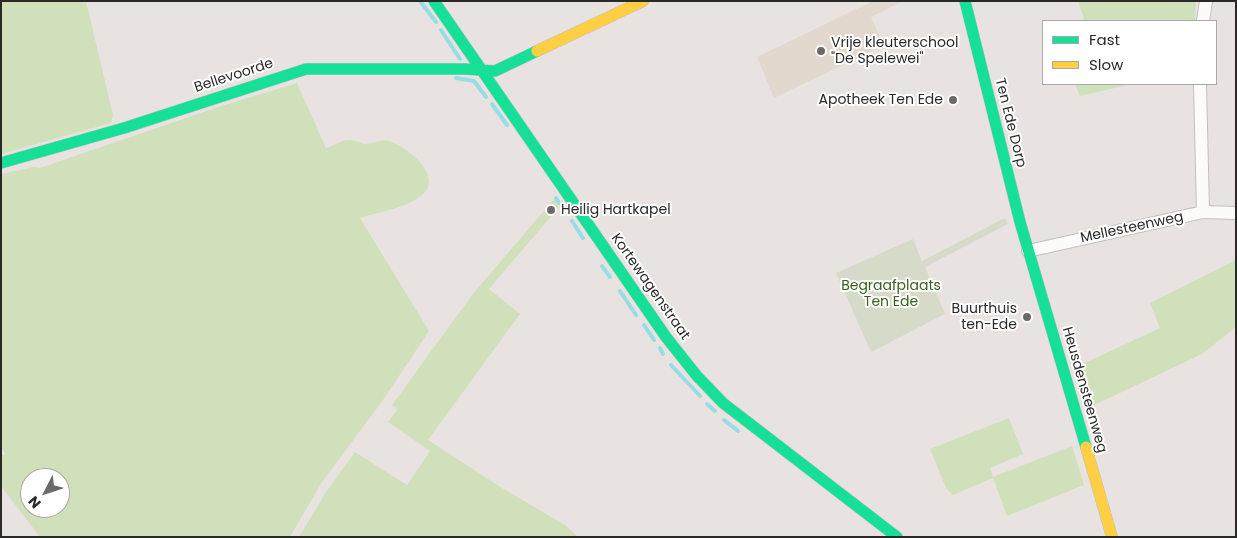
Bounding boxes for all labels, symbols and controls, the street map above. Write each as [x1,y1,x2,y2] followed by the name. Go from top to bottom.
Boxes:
[1042,20,1217,85] legend
[1089,29,1120,50] text: Fast
[831,35,958,68] place label: Vrije kleuterschool "De Spelewei"
[815,45,827,57] marker: Vrije kleuterschool "De Spelewei"
[1089,54,1123,75] text: Slow
[192,55,276,97] street label: Bellevoorde
[991,77,1029,169] street label: Ten Ede Dorp
[818,92,943,108] place label: Apotheek Ten Ede
[947,94,959,106] marker: Apotheek Ten Ede
[561,202,671,218] place label: Heilig Hartkapel
[545,204,557,216] marker: Heilig Hartkapel
[1079,209,1185,247] street label: Mellesteenweg
[607,231,693,343] street label: Kortewagenstraat
[841,278,941,310] park label: Begraafplaats Ten Ede
[952,301,1017,334] place label: Buurthuis ten-Ede
[1021,311,1033,323] marker: Buurthuis ten-Ede
[1058,325,1110,455] street label: Heusdensteenweg
[20,468,70,518] north arrow
[23,492,45,513] text: N

